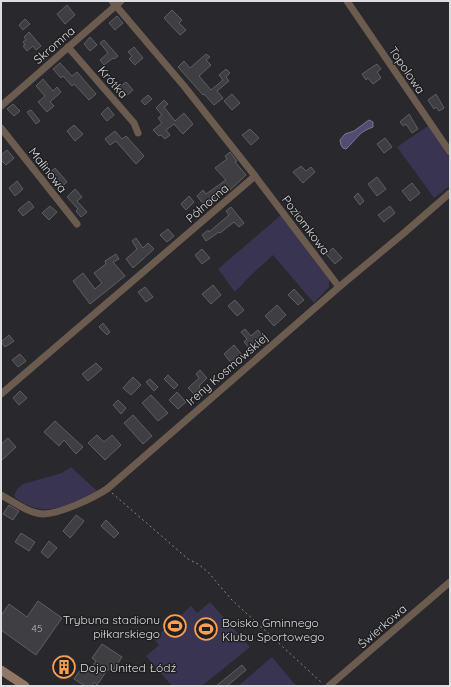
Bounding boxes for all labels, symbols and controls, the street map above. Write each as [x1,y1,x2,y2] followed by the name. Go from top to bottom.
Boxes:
[30,23,78,67] street label: Skromna
[386,43,428,97] street label: Topolowa
[95,63,131,101] street label: Krótka
[26,144,70,196] street label: Malinowa
[183,180,231,226] street label: Północna
[279,192,333,258] street label: Poziomkowa
[183,329,271,409] street label: Ireny Kosmowskiej
[355,601,409,651] street label: Świerkowa
[63,612,160,641] place label: Trybuna stadionu piłkarskiego
[162,613,188,639] sports icon: Trybuna stadionu piłkarskiego
[222,615,324,644] place label: Boisko Gminnego Klubu Sportowego
[193,616,219,642] sports icon: Boisko Gminnego Klubu Sportowego
[32,622,42,635] house number: 45
[51,654,77,680] building icon: Dojo United Łódź
[80,660,177,675] place label: Dojo United Łódź

